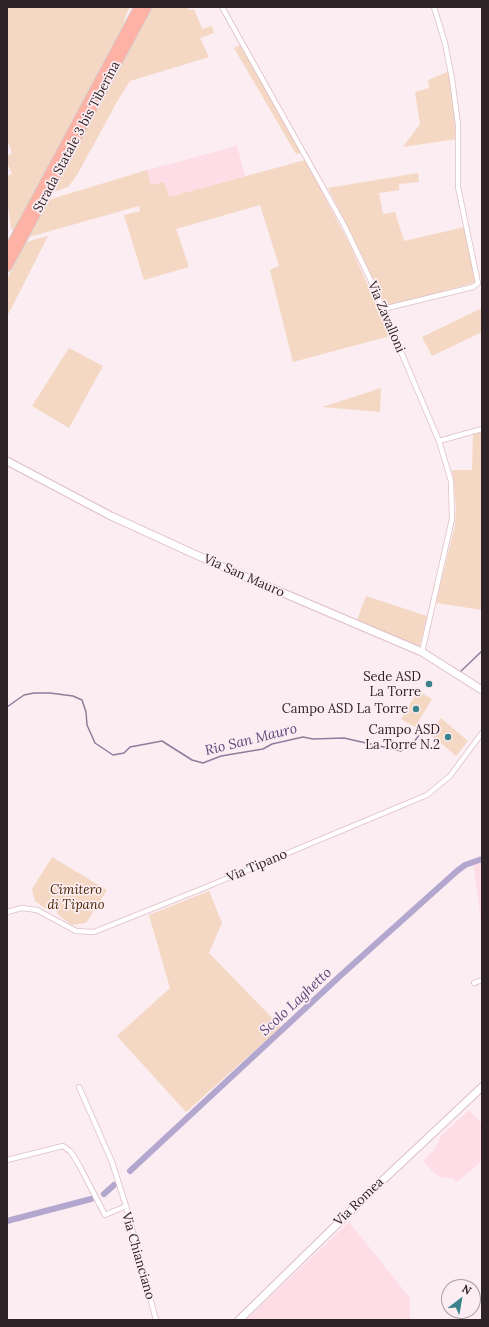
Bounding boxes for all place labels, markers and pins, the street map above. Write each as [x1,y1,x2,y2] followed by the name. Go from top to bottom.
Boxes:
[363,669,421,700] place label: Sede ASD La Torre
[424,679,434,689] marker: Sede ASD La Torre
[282,701,408,717] place label: Campo ASD La Torre
[411,704,421,714] marker: Campo ASD La Torre
[365,722,440,753] place label: Campo ASD La Torre N.2
[443,732,453,742] marker: Campo ASD La Torre N.2

